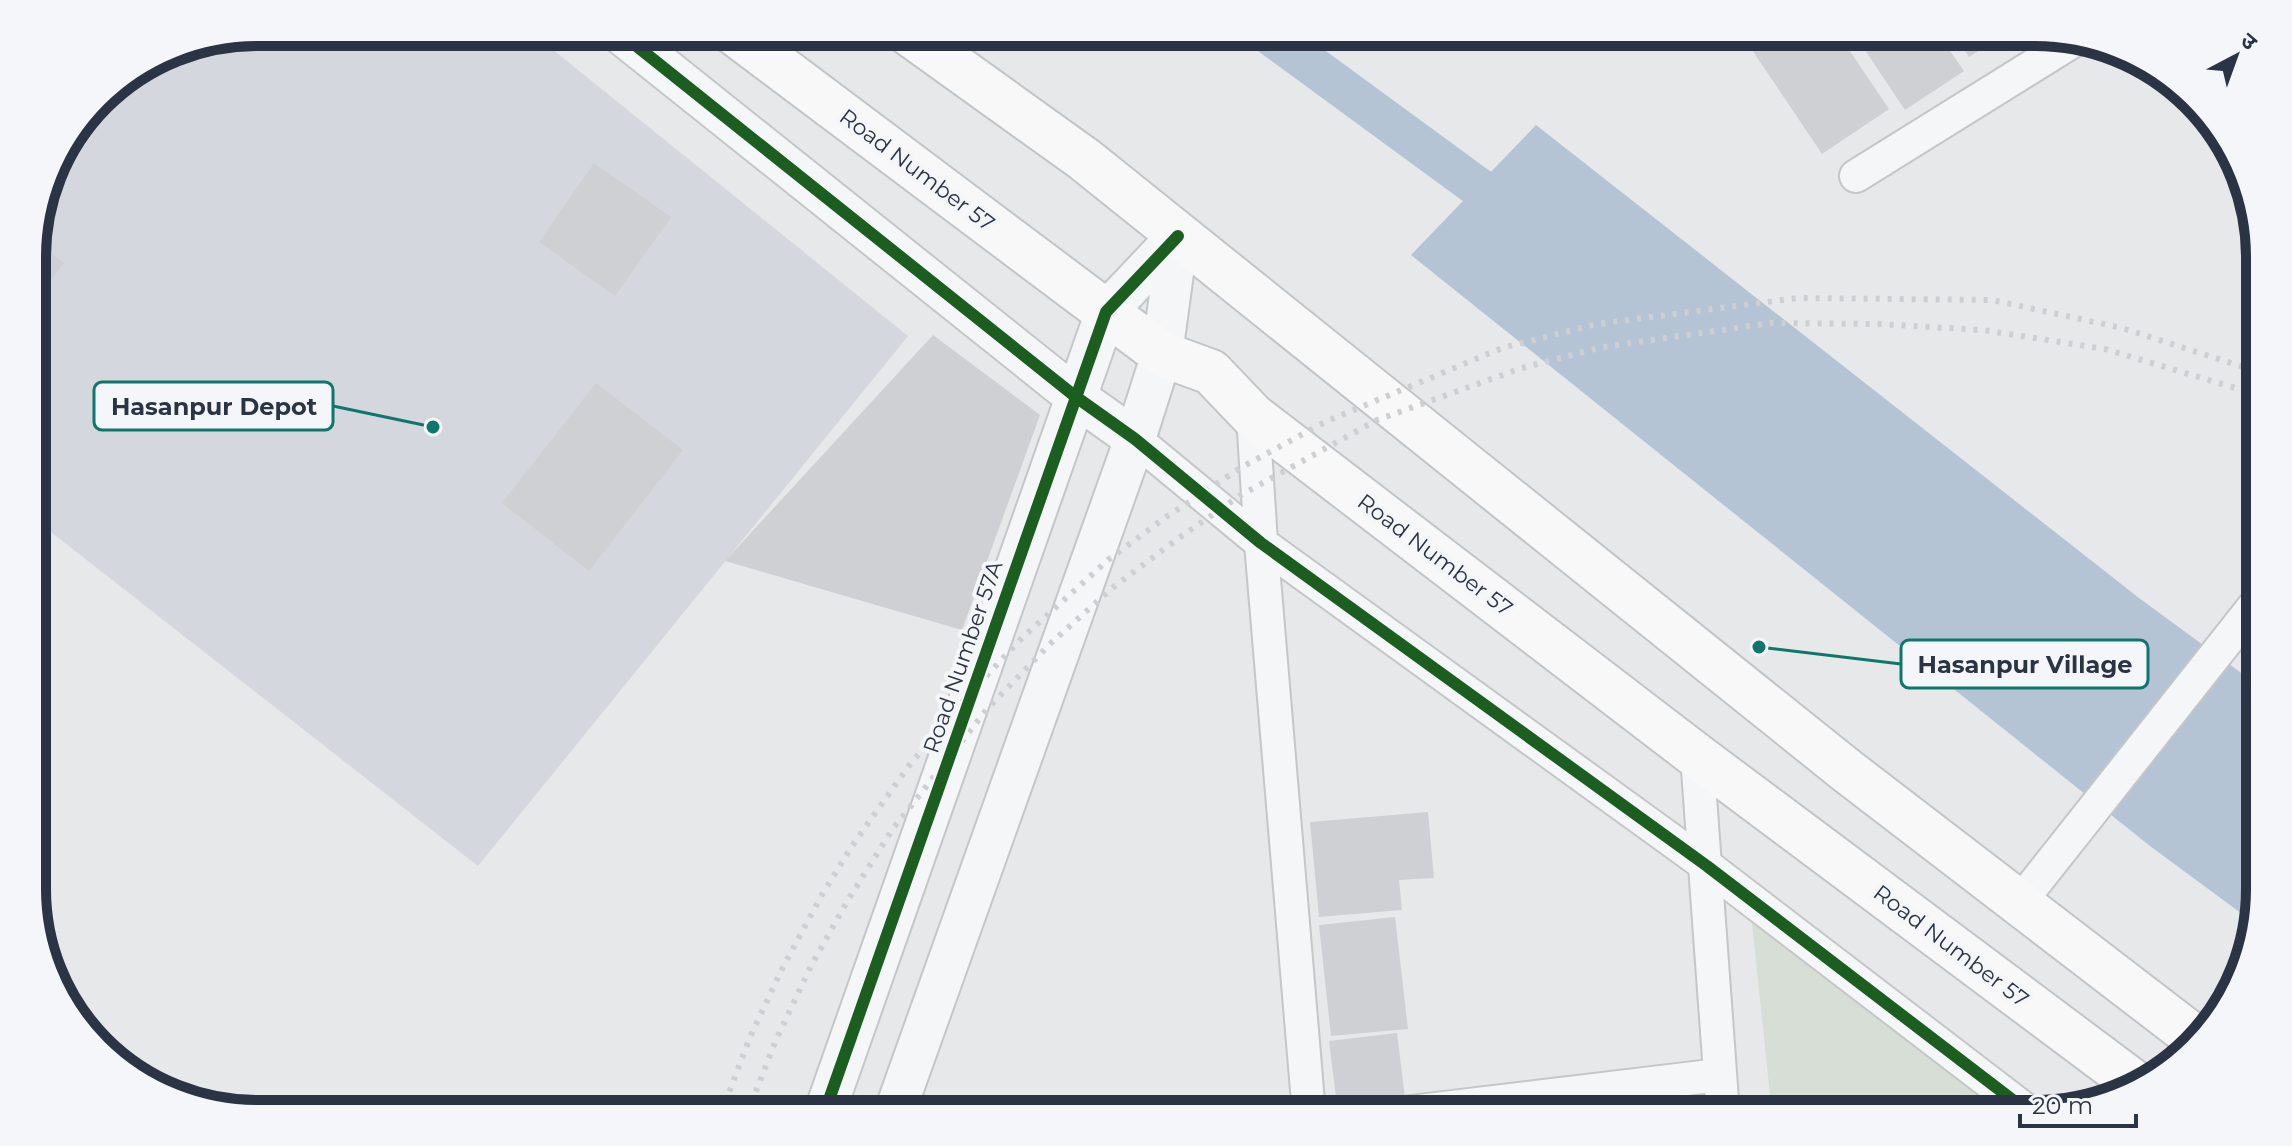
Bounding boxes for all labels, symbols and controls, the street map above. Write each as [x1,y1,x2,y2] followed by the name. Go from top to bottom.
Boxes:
[2196,16,2276,96] north arrow
[2235,27,2263,56] text: उ
[834,103,1000,237] street label: Road Number 57
[94,382,333,430] callout: Hasanpur Depot
[111,392,318,421] text: Hasanpur Depot
[1352,488,1518,622] street label: Road Number 57
[917,557,1009,757] street label: Road Number 57A
[1901,640,2148,688] callout: Hasanpur Village
[1918,650,2132,679] text: Hasanpur Village
[1868,879,2034,1013] street label: Road Number 57
[2020,1078,2136,1128] scale bar
[2032,1091,2093,1120] text: 20 m

